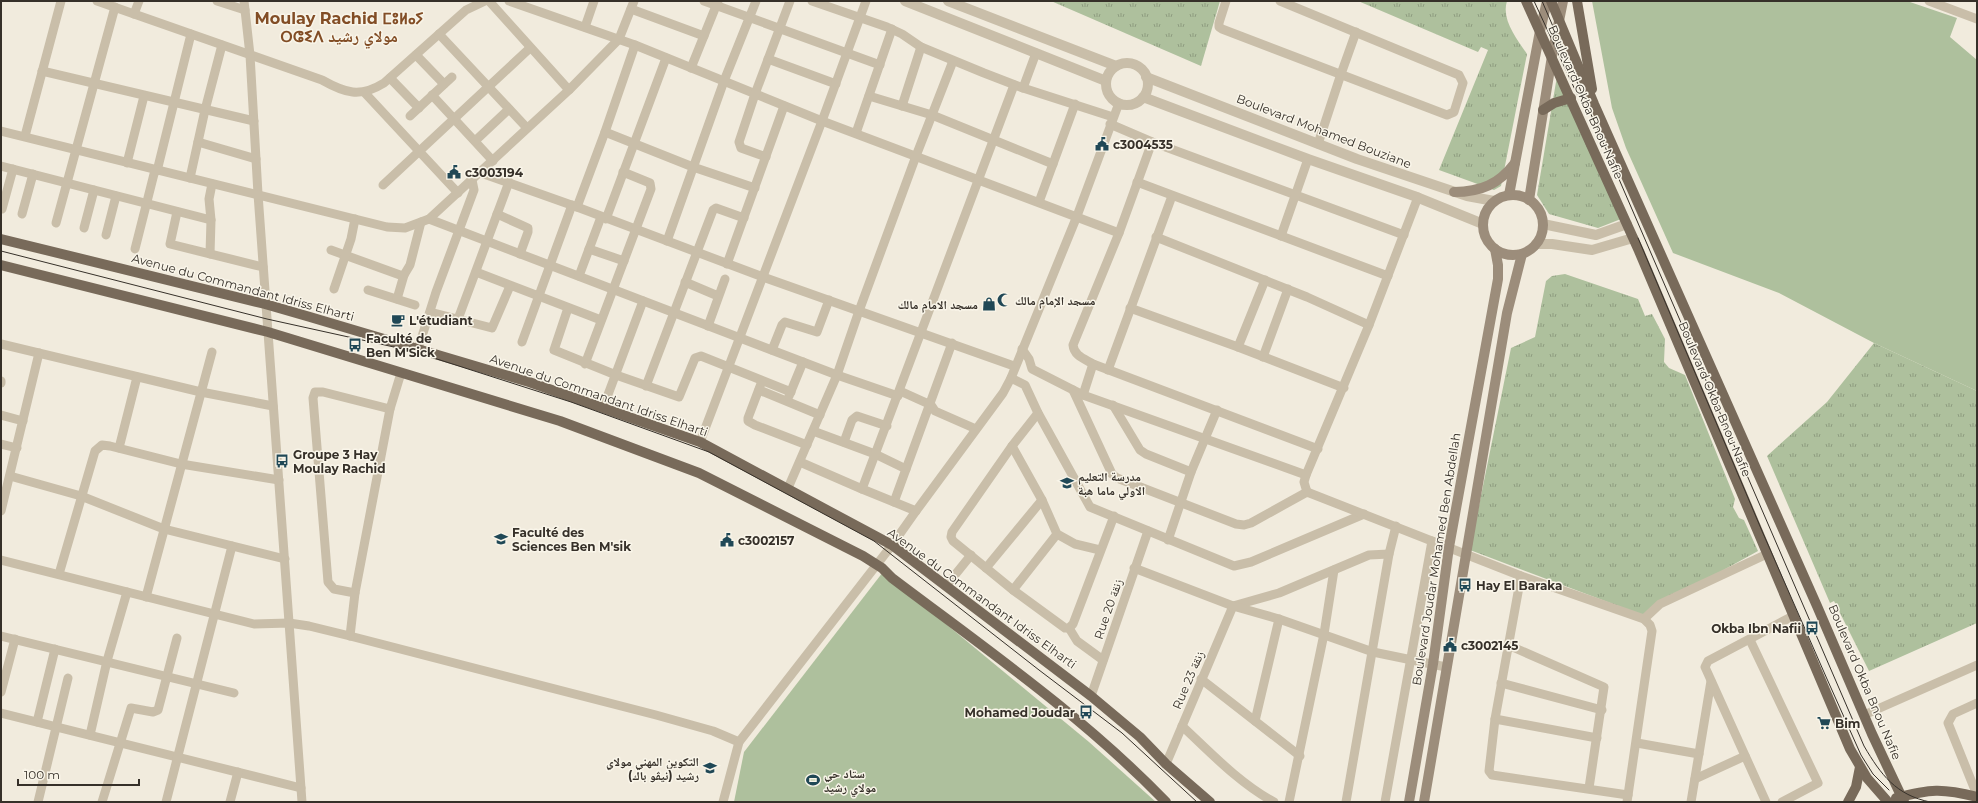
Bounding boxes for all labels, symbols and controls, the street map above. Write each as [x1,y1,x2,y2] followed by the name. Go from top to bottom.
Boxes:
[254,9,424,48] district label: Moulay Rachid ⵎⵓⵍⴰⵢ ⵔⵛⵉⴷ مولاي رشيد
[1545,23,1627,181] street label: Boulevard Okba Bnou Nafie
[1234,91,1414,171] street label: Boulevard Mohamed Bouziane
[1094,136,1110,152] public building icon: c3004535
[1113,137,1173,152] place label: c3004535
[446,164,462,180] public building icon: c3003194
[465,165,524,180] place label: c3003194
[130,250,356,324] street label: Avenue du Commandant Idriss Elharti
[996,292,1012,308] mosque icon: مسجد الإمام مالك
[1015,293,1096,309] place label: مسجد الإمام مالك
[981,296,997,312] shop icon: مسجد الامام مالك
[898,297,978,313] place label: مسجد الامام مالك
[390,312,406,328] cafe icon: L'étudiant
[409,313,473,328] place label: L'étudiant
[1675,319,1755,479] street label: Boulevard Okba Bnou Nafie
[366,331,435,360] place label: Faculté de Ben M'Sick
[347,337,363,353] bus stop icon: Faculté de Ben M'Sick
[488,351,710,439] street label: Avenue du Commandant Idriss Elharti
[1409,431,1463,687] street label: Boulevard Joudar Mohamed Ben Abdellah
[293,447,386,476] place label: Groupe 3 Hay Moulay Rachid
[274,453,290,469] bus stop icon: Groupe 3 Hay Moulay Rachid
[1078,469,1145,500] place label: مدرسة التعليم الاولي ماما هبة
[1059,475,1075,491] school or university icon: مدرسة التعليم الاولي ماما هبة
[885,524,1079,672] street label: Avenue du Commandant Idriss Elharti
[512,525,631,554] place label: Faculté des Sciences Ben M'sik
[493,531,509,547] school or university icon: Faculté des Sciences Ben M'sik
[719,532,735,548] public building icon: c3002157
[738,533,795,548] place label: c3002157
[1091,576,1125,641] street label: Rue 20 زنقة
[1457,577,1473,593] bus stop icon: Hay El Baraka
[1476,578,1562,593] place label: Hay El Baraka
[1825,602,1905,762] street label: Boulevard Okba Bnou Nafie
[1804,620,1820,636] bus stop icon: Okba Ibn Nafii
[1711,621,1801,636] place label: Okba Ibn Nafii
[1442,637,1458,653] public building icon: c3002145
[1461,638,1518,653] place label: c3002145
[1169,648,1207,711] street label: Rue 23 زنقة
[1078,704,1094,720] bus stop icon: Mohamed Joudar
[965,705,1075,720] place label: Mohamed Joudar
[1816,715,1832,731] supermarket icon: Bim
[1835,716,1860,731] place label: Bim
[606,754,699,783] place label: التكوين المهني مولاي رشيد (نيڤو باك)
[702,760,718,776] school or university icon: التكوين المهني مولاي رشيد (نيڤو باك)
[18,761,139,787] scale bar
[824,766,877,797] place label: ستاد حي مولاي رشيد
[24,767,60,782] text: 100 m
[805,772,821,788] sports icon: ستاد حي مولاي رشيد

